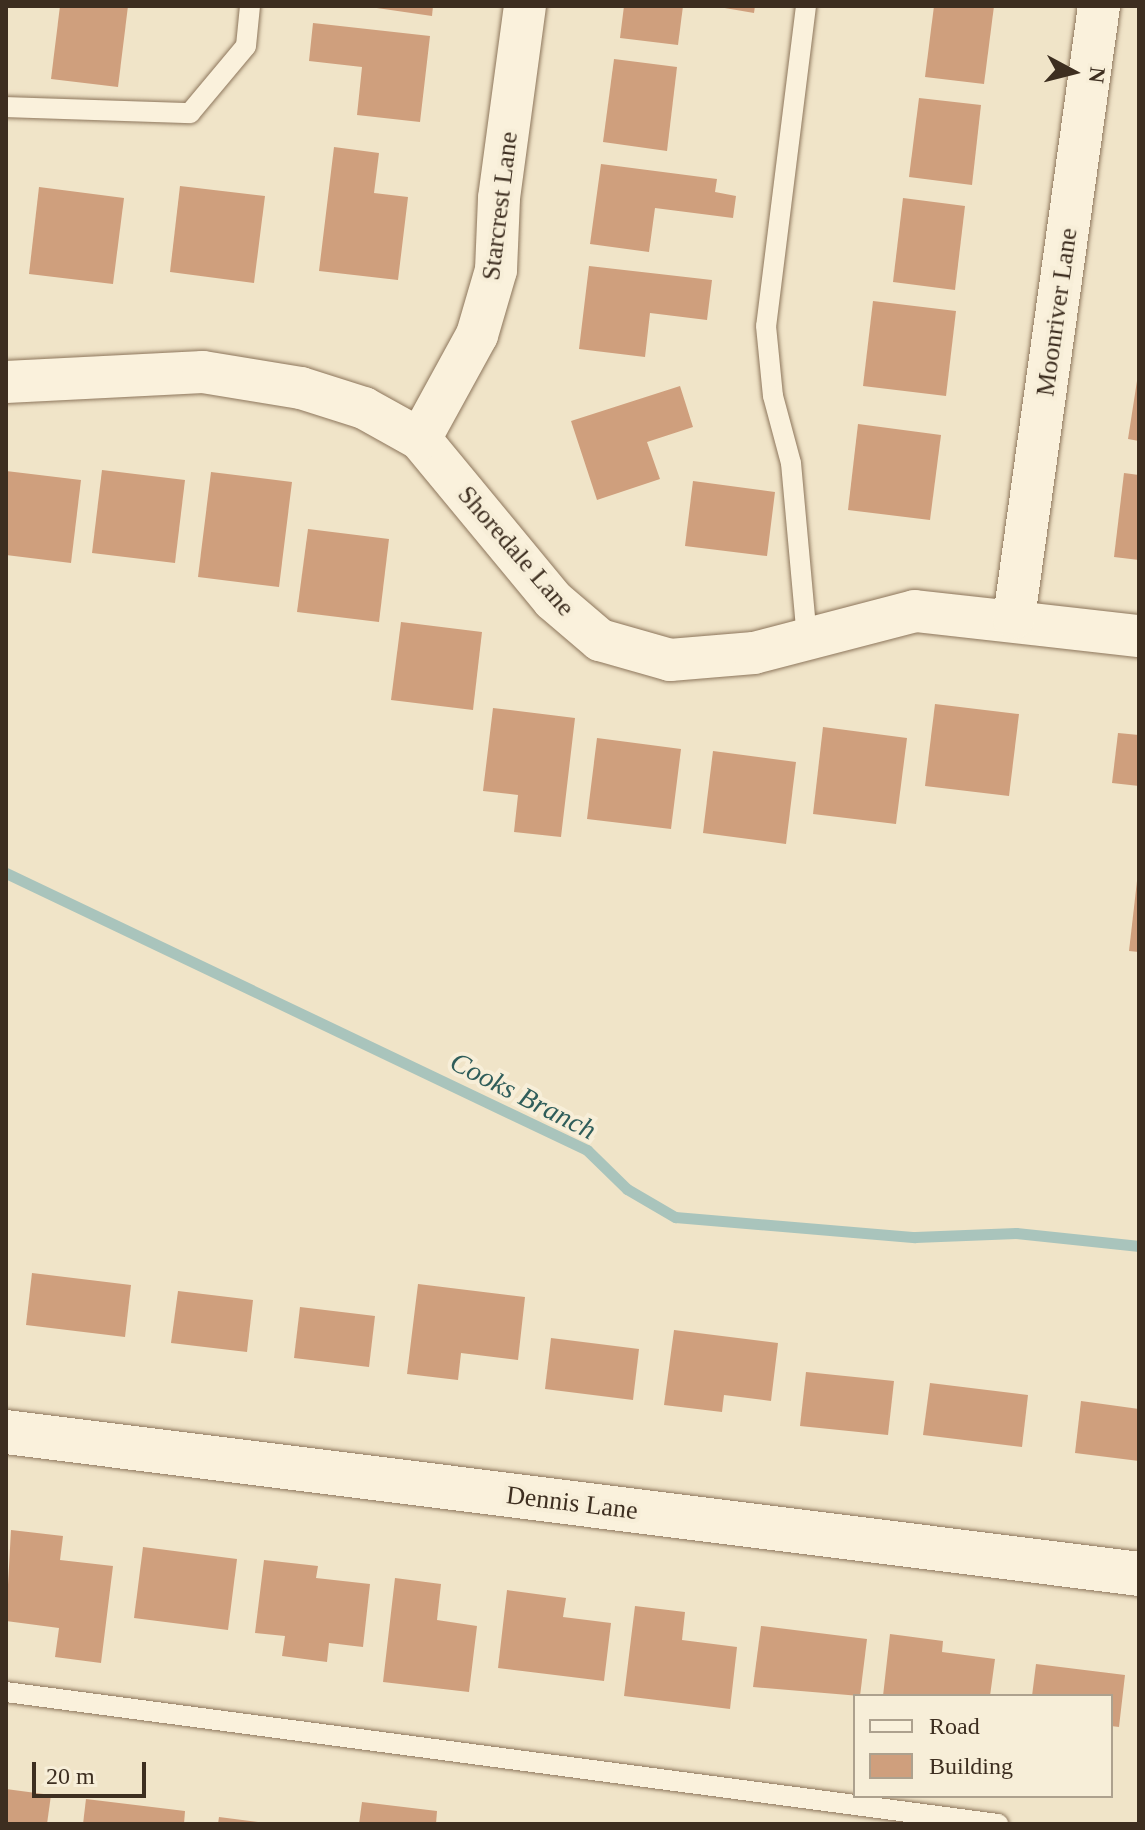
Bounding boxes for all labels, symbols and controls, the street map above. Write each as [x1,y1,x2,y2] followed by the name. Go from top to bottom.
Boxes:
[1033,32,1113,112] north arrow
[1084,66,1111,84] text: N
[475,130,525,282] street label: Starcrest Lane
[1030,226,1084,398] street label: Moonriver Lane
[451,479,581,623] street label: Shoredale Lane
[444,1045,602,1147] water label: Cooks Branch
[505,1479,639,1527] street label: Dennis Lane
[853,1694,1113,1798] legend
[929,1713,980,1739] text: Road
[36,1746,150,1796] scale bar
[929,1753,1013,1779] text: Building
[46,1763,95,1789] text: 20 m

